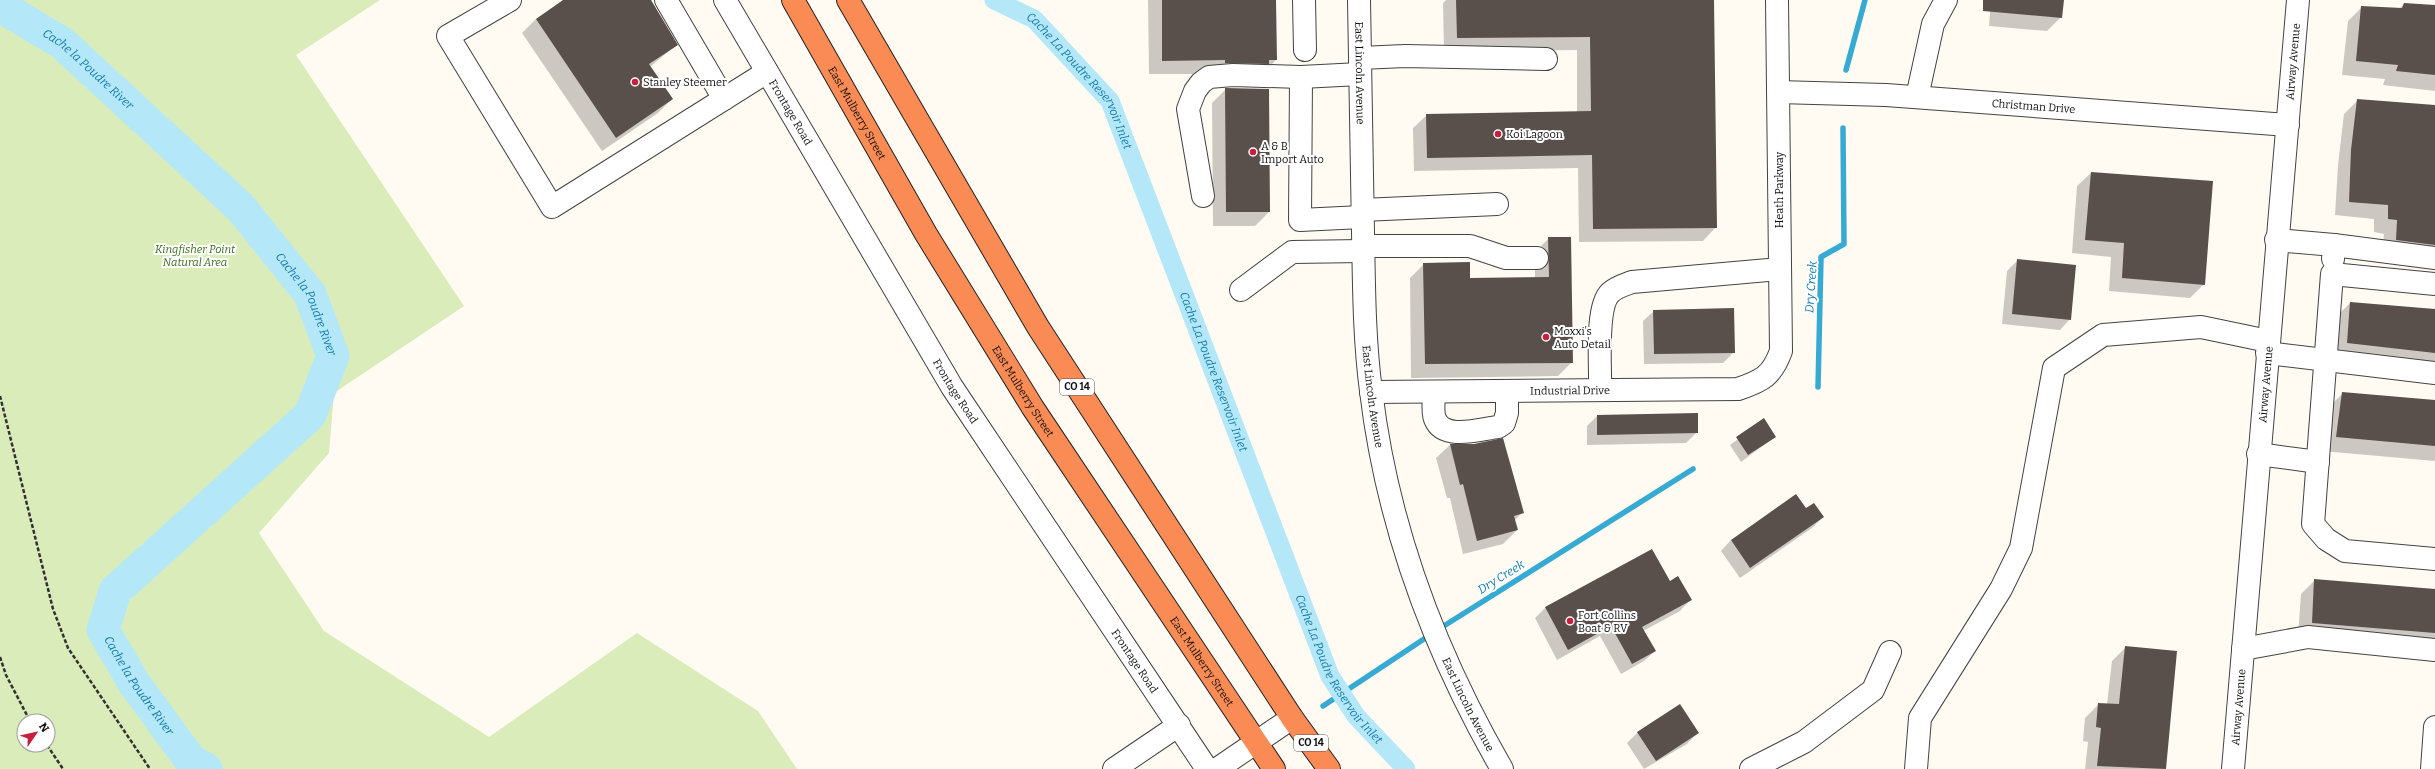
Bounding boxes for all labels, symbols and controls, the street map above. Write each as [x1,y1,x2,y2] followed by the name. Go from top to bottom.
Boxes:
[1024,10,1135,152] water label: Cache La Poudre Reservoir Inlet
[1353,21,1367,125] street label: East Lincoln Avenue
[2283,23,2303,100] street label: Airway Avenue
[40,26,137,113] water label: Cache la Poudre River
[826,64,889,162] street label: East Mulberry Street
[643,76,727,89] place label: Stanley Steemer
[630,77,640,87] marker: Stanley Steemer
[766,77,815,148] street label: Frontage Road
[1991,96,2076,116] street label: Christman Drive
[1506,128,1563,141] place label: Koi Lagoon
[1493,129,1503,139] marker: Koi Lagoon
[1261,140,1324,166] place label: A & B Import Auto
[1248,147,1258,157] marker: A & B Import Auto
[1773,151,1786,228] street label: Heath Parkway
[155,243,235,269] park label: Kingfisher Point Natural Area
[273,250,340,359] water label: Cache la Poudre River
[1802,260,1820,314] water label: Dry Creek
[1177,290,1251,454] water label: Cache La Poudre Reservoir Inlet
[1554,325,1611,351] place label: Moxxi's Auto Detail
[1541,332,1551,342] marker: Moxxi's Auto Detail
[990,343,1057,439] street label: East Mulberry Street
[1360,345,1386,449] street label: East Lincoln Avenue
[2256,346,2275,423] street label: Airway Avenue
[930,356,981,426] street label: Frontage Road
[1060,379,1094,395] road number: CO 14
[1530,384,1610,397] street label: Industrial Drive
[1475,557,1527,597] water label: Dry Creek
[1292,593,1386,747] water label: Cache La Poudre Reservoir Inlet
[1578,609,1636,635] place label: Fort Collins Boat & RV
[1167,614,1237,709] street label: East Mulberry Street
[1565,616,1575,626] marker: Fort Collins Boat & RV
[1109,627,1161,696] street label: Frontage Road
[101,634,177,739] water label: Cache la Poudre River
[1440,655,1497,753] street label: East Lincoln Avenue
[2229,668,2248,746] street label: Airway Avenue
[16,713,56,753] north arrow
[36,721,52,735] text: N
[1294,735,1328,751] road number: CO 14

